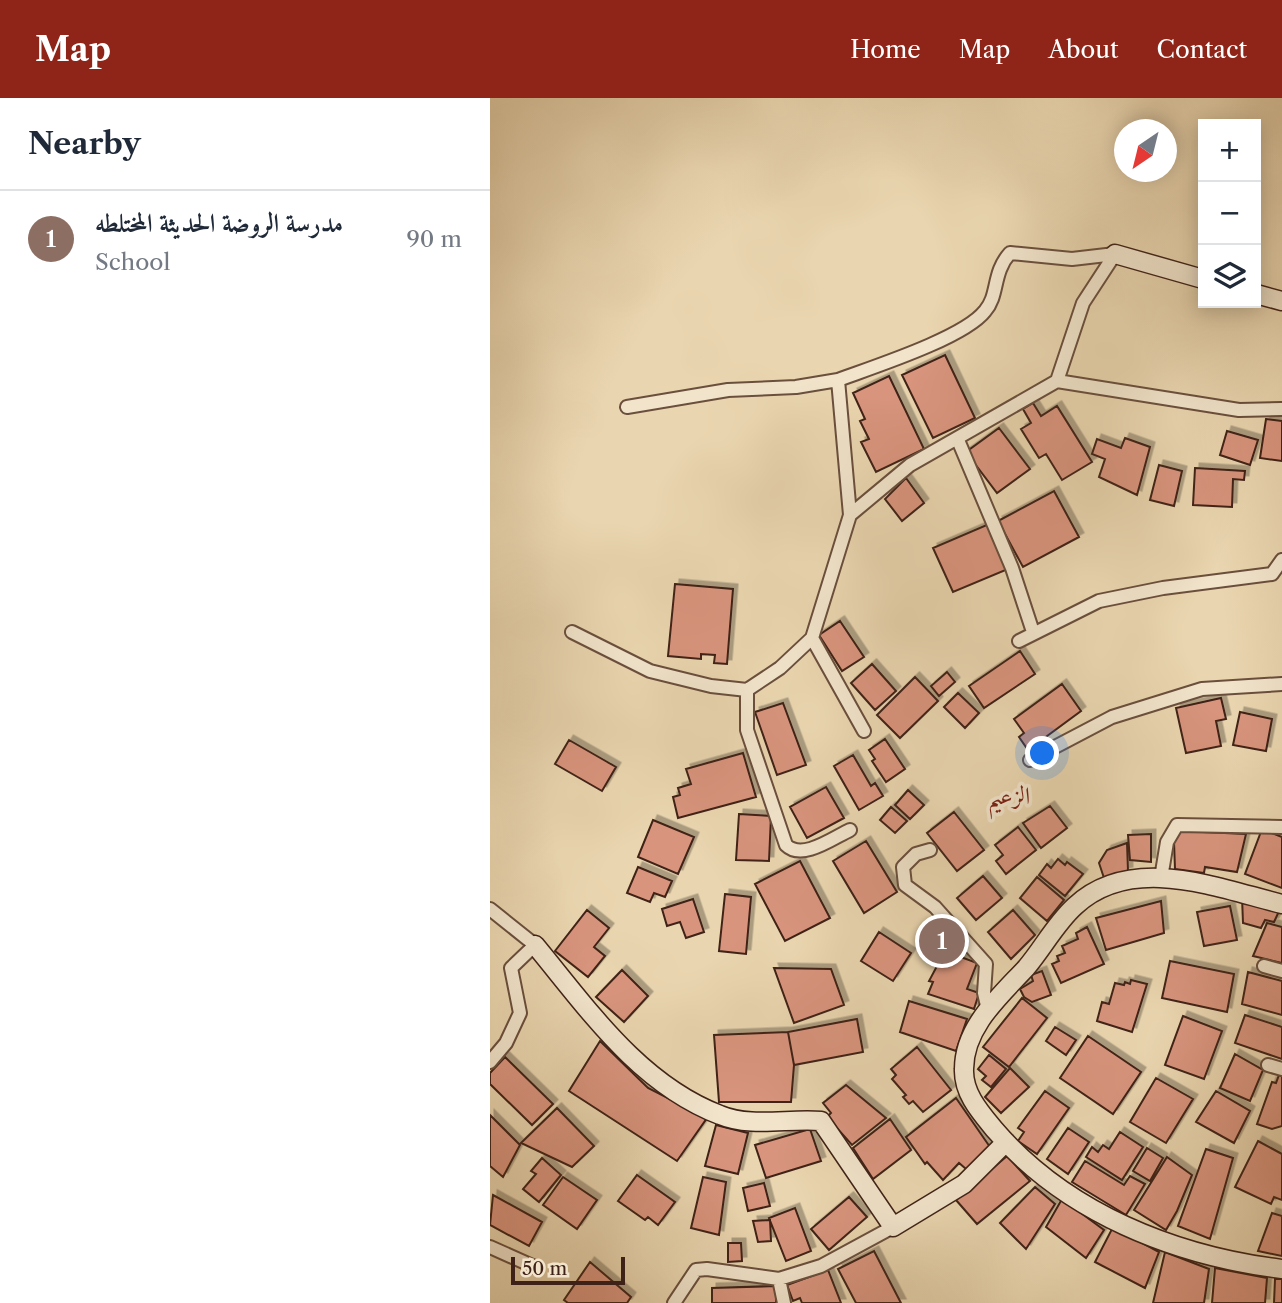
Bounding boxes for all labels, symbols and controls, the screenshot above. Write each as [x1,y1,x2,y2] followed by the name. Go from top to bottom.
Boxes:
[35,29,111,70] text: Map
[850,35,921,64] text: Home
[959,35,1010,64] text: Map
[1048,35,1119,64] text: About
[1157,35,1247,64] text: Contact
[1114,119,1177,182] north arrow
[1198,119,1261,308] map controls
[1198,119,1261,182] button: +
[28,125,141,162] text: Nearby
[1198,182,1261,245] button: −
[95,207,343,239] text: مدرسة الروضة الحديثة المختلطه
[46,225,56,253] text: 1
[406,225,462,253] text: 90 m
[1198,245,1261,308] button: layers
[95,248,170,276] text: School
[1025,736,1059,770] your location
[988,781,1030,820] district label: الزعيم
[919,915,965,967] pin: 1
[511,1254,625,1286] scale bar
[522,1257,567,1280] text: 50 m

